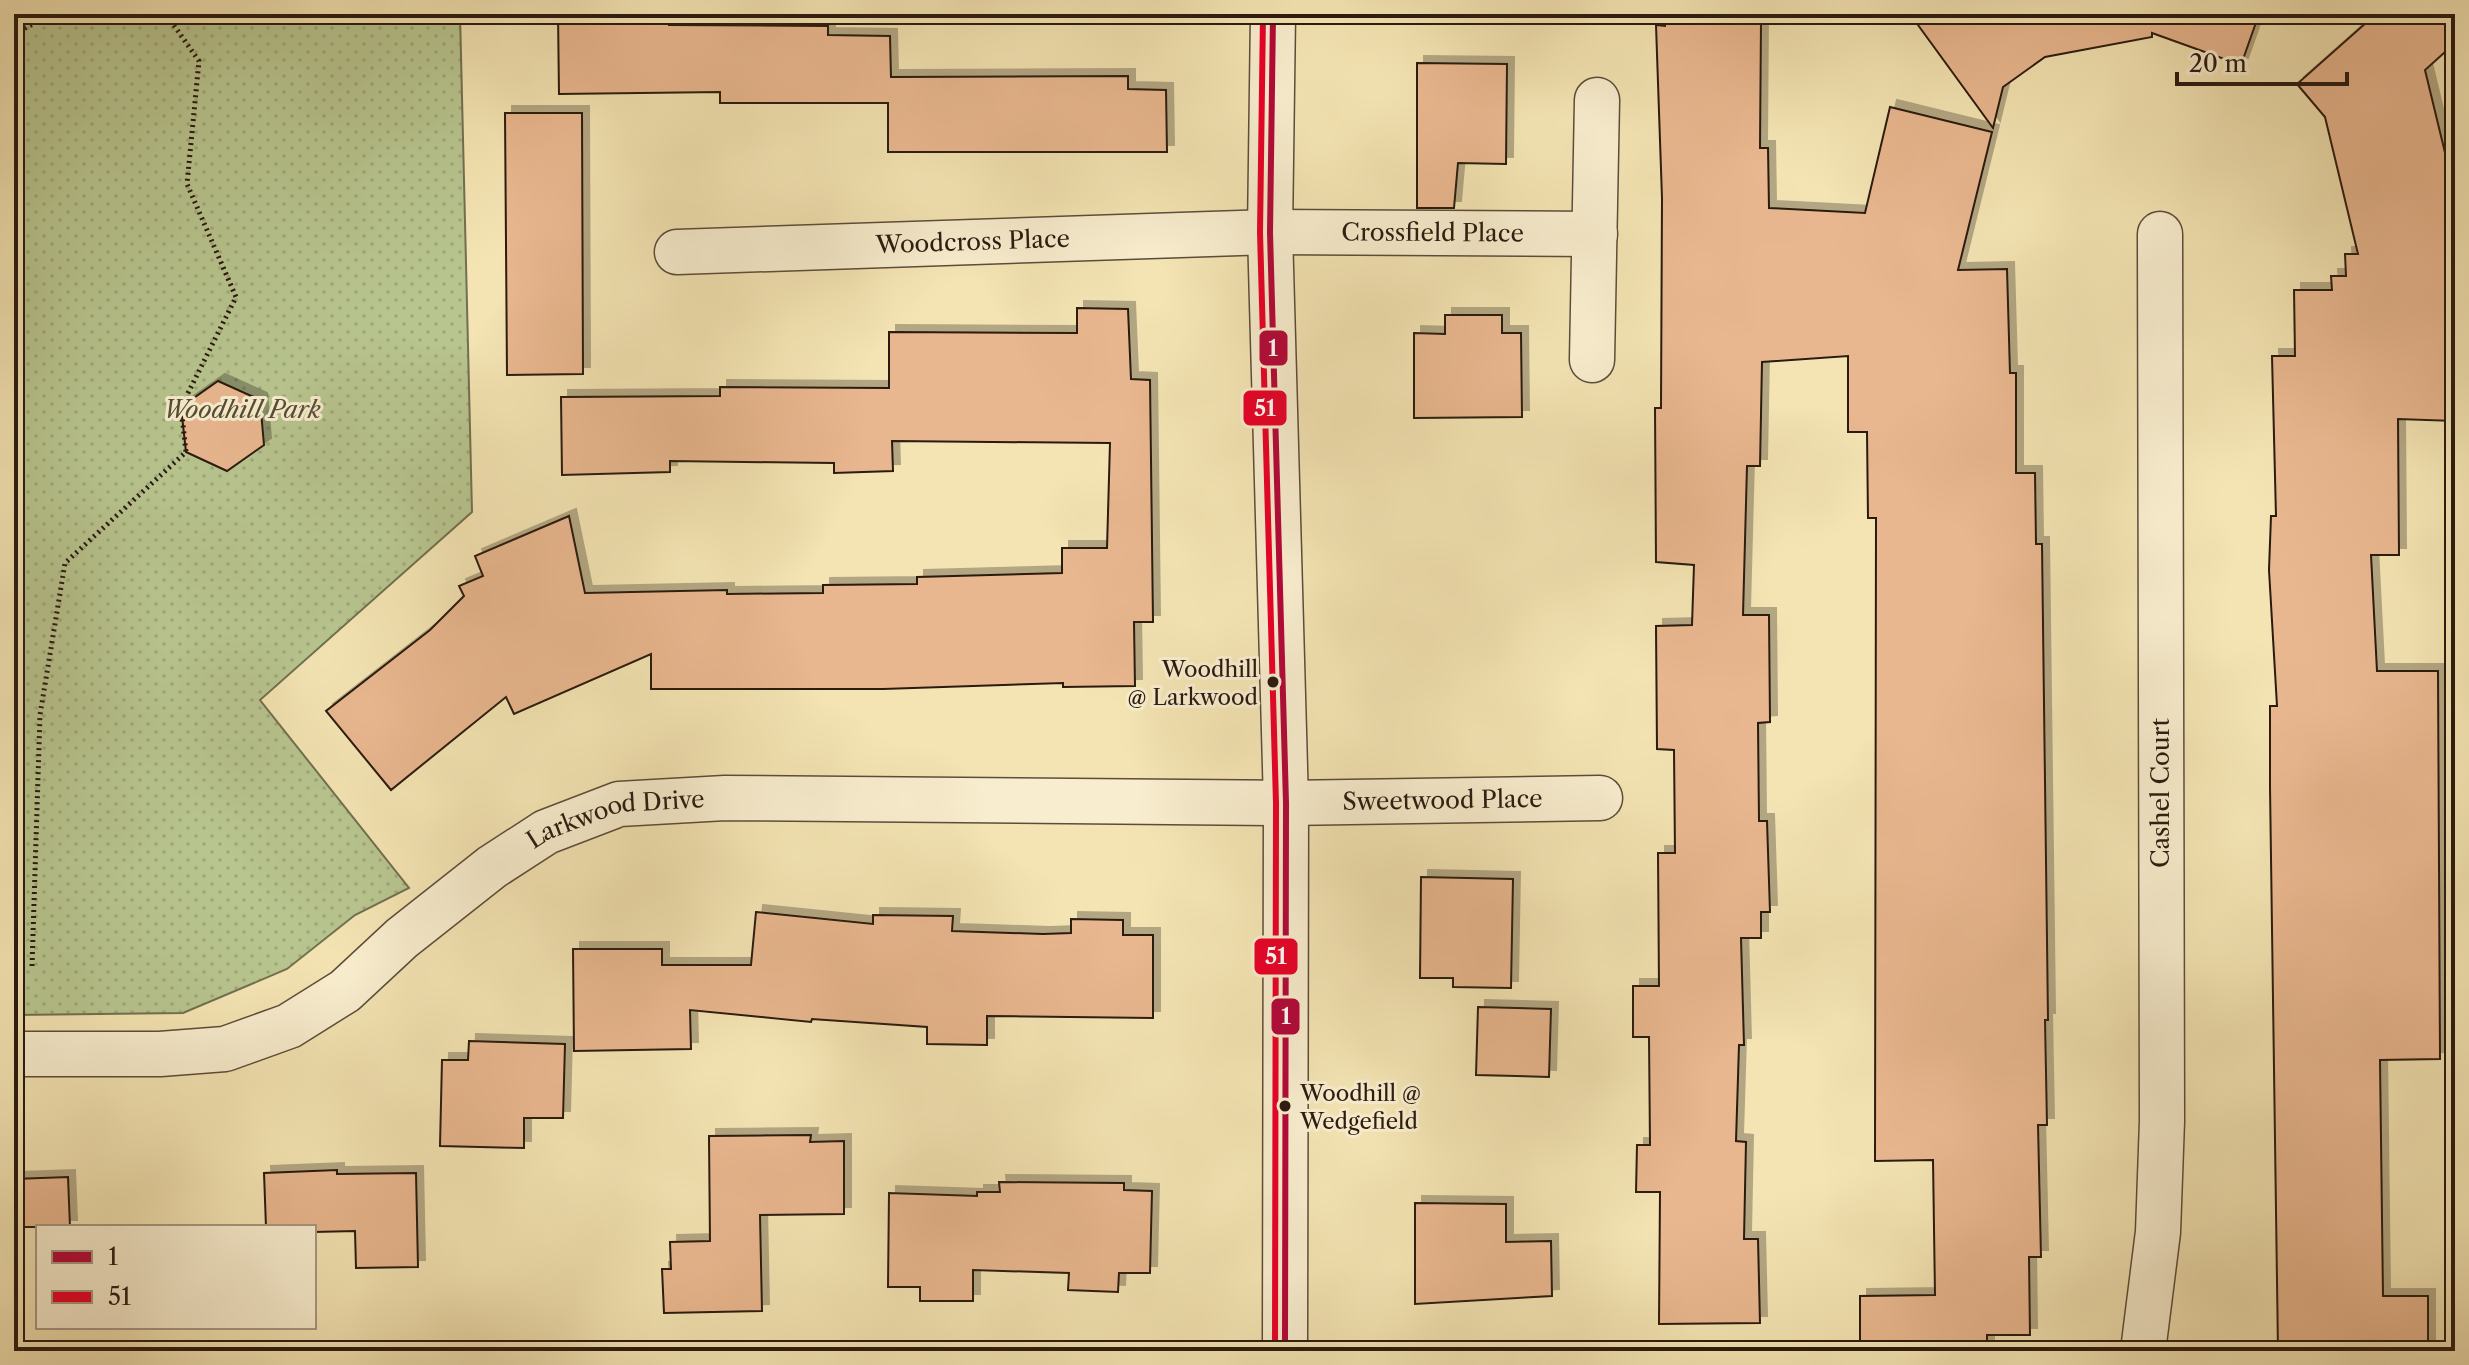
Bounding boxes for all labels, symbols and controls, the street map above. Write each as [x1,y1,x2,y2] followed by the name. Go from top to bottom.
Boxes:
[2177,36,2347,86] scale bar
[2189,49,2247,78] text: 20 m
[1341,217,1524,248] street label: Crossfield Place
[874,224,1071,259] street label: Woodcross Place
[1258,329,1289,367] line badge: 1
[1268,335,1278,362] text: 1
[1242,389,1288,427] line badge: 51
[163,395,321,424] park label: Woodhill Park
[1254,395,1276,422] text: 51
[1127,656,1258,711] place label: Woodhill @ Larkwood
[1265,674,1281,690] marker: Woodhill @ Larkwood
[2146,717,2175,868] street label: Cashel Court
[521,784,705,855] street label: Larkwood Drive
[1342,784,1543,816] street label: Sweetwood Place
[1253,937,1299,976] line badge: 51
[1265,943,1287,970] text: 51
[1270,997,1301,1036] line badge: 1
[1281,1003,1291,1030] text: 1
[1299,1080,1421,1135] place label: Woodhill @ Wedgefield
[1277,1098,1293,1114] marker: Woodhill @ Wedgefield
[36,1225,316,1329] legend
[108,1242,118,1271] text: 1
[108,1282,131,1311] text: 51

